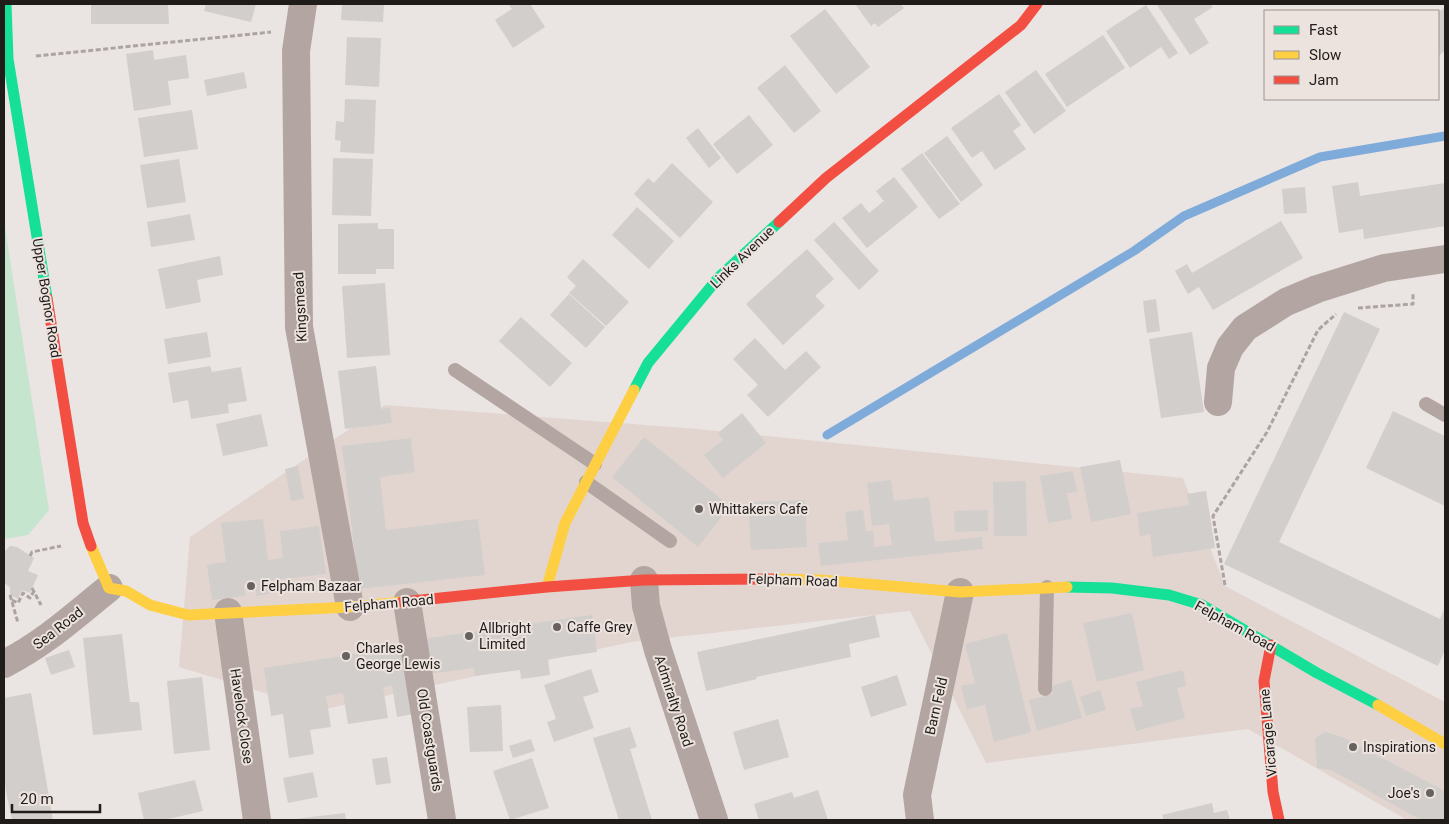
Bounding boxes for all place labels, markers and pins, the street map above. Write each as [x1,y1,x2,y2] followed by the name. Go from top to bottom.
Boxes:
[709,501,808,517] place label: Whittakers Cafe
[693,503,705,515] marker: Whittakers Cafe
[261,578,362,594] place label: Felpham Bazaar
[245,580,257,592] marker: Felpham Bazaar
[567,619,633,635] place label: Caffe Grey
[479,620,532,652] place label: Allbright Limited
[551,621,563,633] marker: Caffe Grey
[463,630,475,642] marker: Allbright Limited
[356,640,440,672] place label: Charles George Lewis
[340,650,352,662] marker: Charles George Lewis
[1363,739,1436,755] place label: Inspirations
[1347,741,1359,753] marker: Inspirations
[1388,785,1420,801] place label: Joe's
[1424,787,1436,799] marker: Joe's

